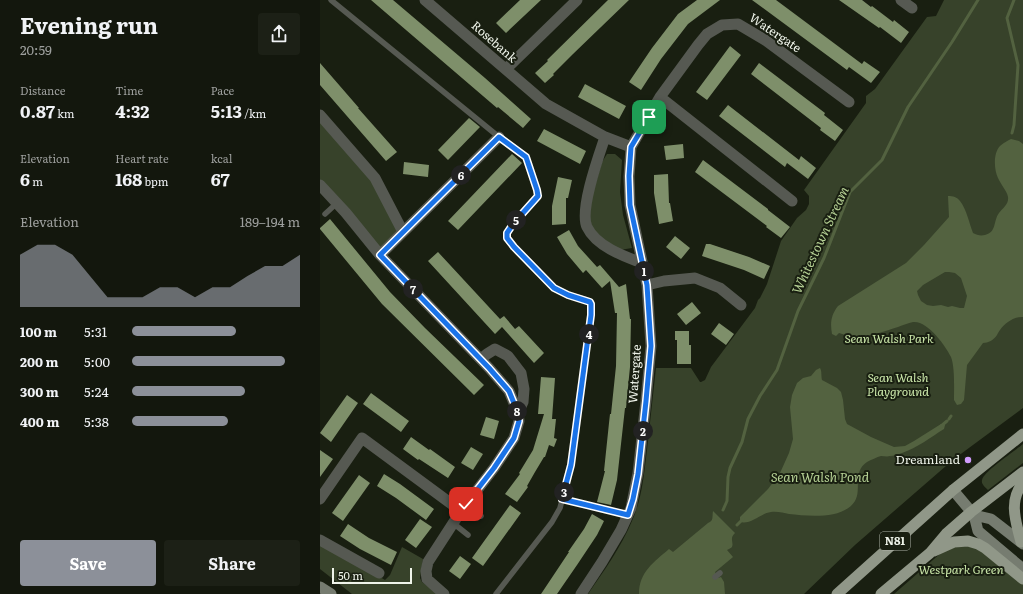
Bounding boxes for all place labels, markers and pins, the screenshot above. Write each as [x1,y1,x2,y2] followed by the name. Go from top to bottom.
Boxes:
[632,100,666,134] pin
[451,165,471,185] pin: 6
[506,210,526,230] pin: 5
[634,261,654,281] pin: 1
[403,279,423,299] pin: 7
[579,324,599,344] pin: 4
[507,401,527,421] pin: 8
[633,421,653,441] pin: 2
[895,450,961,468] place label: Dreamland
[963,455,973,465] marker: Dreamland
[554,482,574,502] pin: 3
[449,487,483,521] pin

